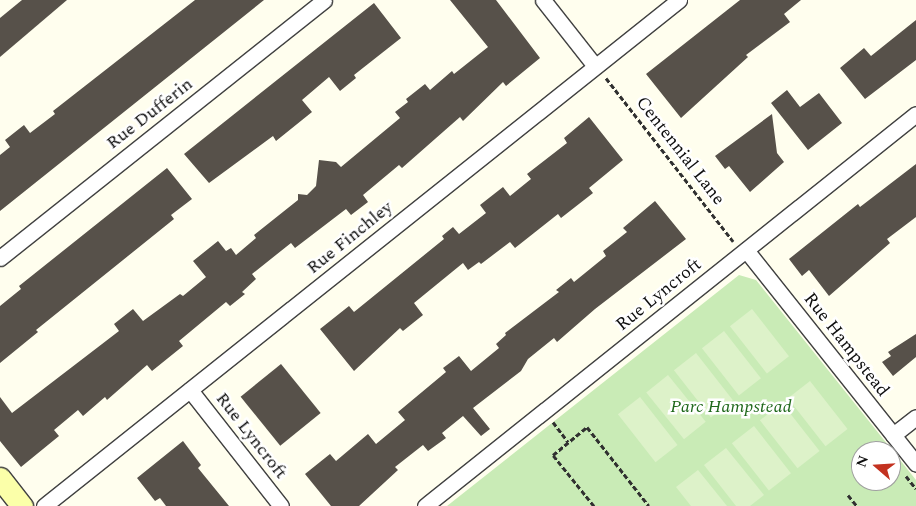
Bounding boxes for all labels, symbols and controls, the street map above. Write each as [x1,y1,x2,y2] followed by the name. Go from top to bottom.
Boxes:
[103,74,197,154] street label: Rue Dufferin
[631,92,729,210] street label: Centennial Lane
[303,197,397,279] street label: Rue Finchley
[612,254,706,336] street label: Rue Lyncroft
[799,289,893,401] street label: Rue Hampstead
[211,389,291,483] street label: Rue Lyncroft
[670,396,792,418] park label: Parc Hampstead
[851,441,901,491] north arrow
[851,452,874,470] text: N

